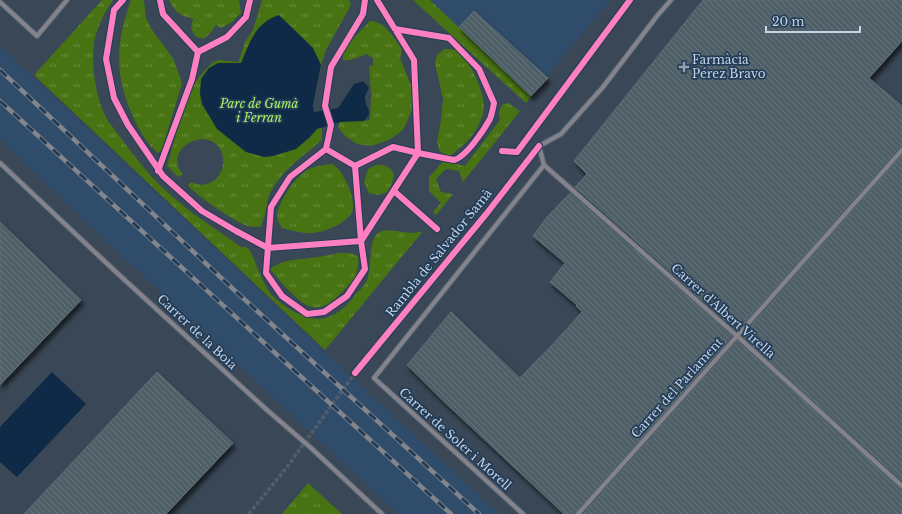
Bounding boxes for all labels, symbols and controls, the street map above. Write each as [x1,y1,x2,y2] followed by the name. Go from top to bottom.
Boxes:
[766,8,860,34] scale bar
[772,14,804,29] text: 20 m
[692,52,766,81] place label: Farmàcia Pérez Bravo
[679,62,689,72] marker: Farmàcia Pérez Bravo
[219,96,298,125] park label: Parc de Gumà i Ferran
[382,186,495,320] street label: Rambla de Salvador Samà
[668,260,779,361] street label: Carrer d'Albert Virella
[154,291,241,373] street label: Carrer de la Boia
[628,334,726,441] street label: Carrer del Parlament
[396,384,514,493] street label: Carrer de Soler i Morell

